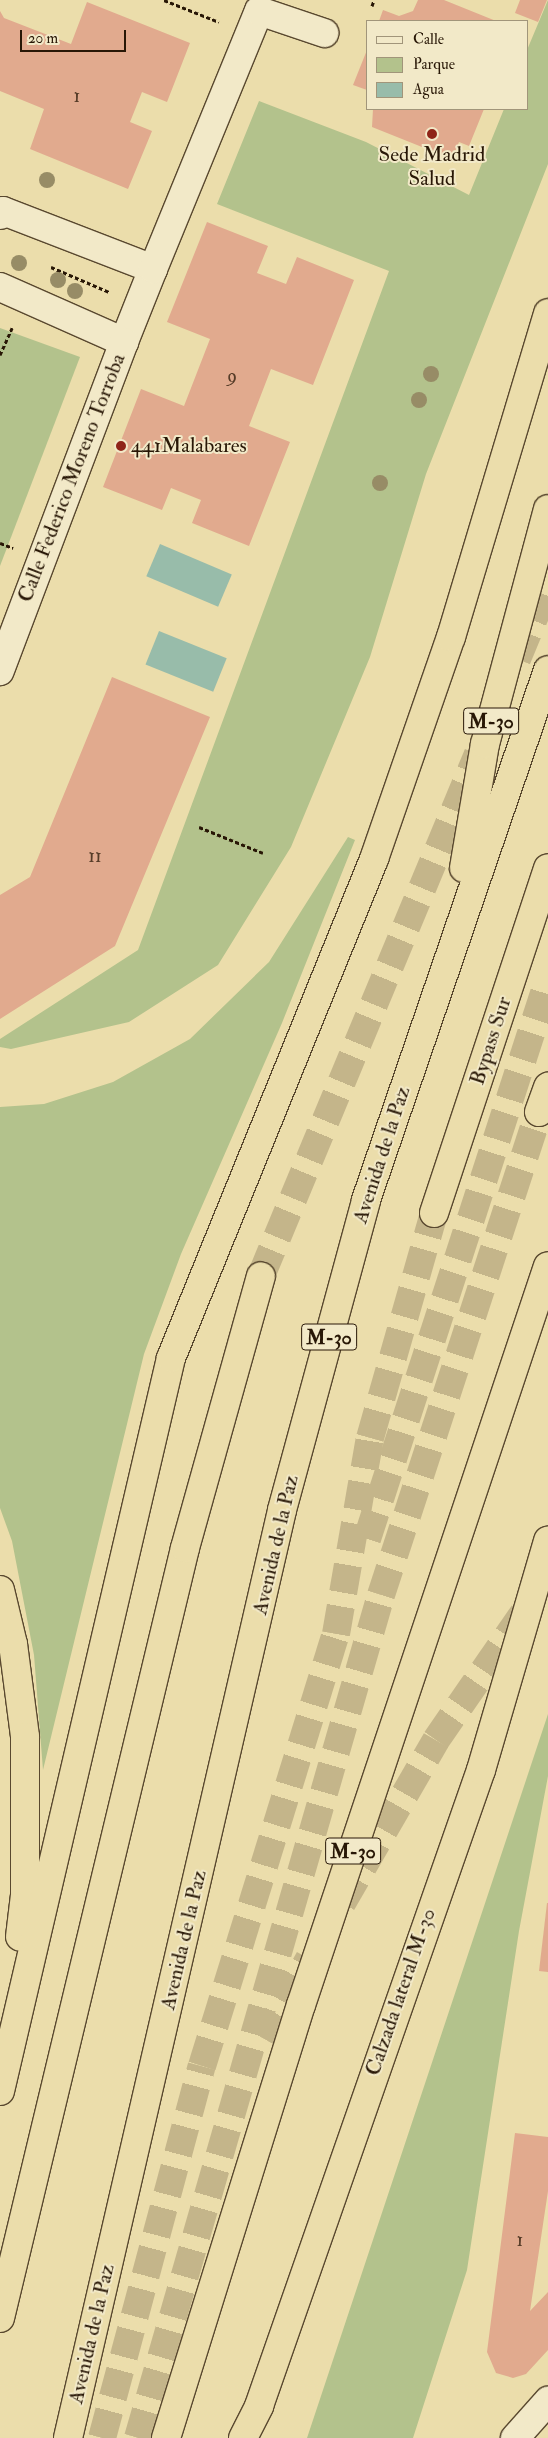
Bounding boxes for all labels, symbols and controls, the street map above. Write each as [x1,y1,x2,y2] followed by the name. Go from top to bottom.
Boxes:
[22,20,129,52] scale bar
[366,20,528,110] legend
[28,29,58,48] text: 20 m
[413,30,444,49] text: Calle
[413,55,455,74] text: Parque
[413,80,444,99] text: Agua
[74,86,80,108] house number: 1
[426,128,438,140] marker: Sede Madrid Salud
[379,142,485,192] place label: Sede Madrid Salud
[13,350,131,606] street label: Calle Federico Moreno Torroba
[227,366,237,388] house number: 9
[131,433,247,459] place label: 441Malabares
[115,440,127,452] marker: 441Malabares
[462,704,520,738] road number: M-30
[88,846,102,868] house number: 11
[465,994,517,1088] street label: Bypass Sur
[348,1083,416,1227] street label: Avenida de la Paz
[300,1320,358,1354] road number: M-30
[248,1473,304,1617] street label: Avenida de la Paz
[324,1834,382,1868] road number: M-30
[156,1868,212,2012] street label: Avenida de la Paz
[361,1905,441,2079] street label: Calzada lateral M-30
[517,2230,523,2252] house number: 1
[64,2262,120,2406] street label: Avenida de la Paz

